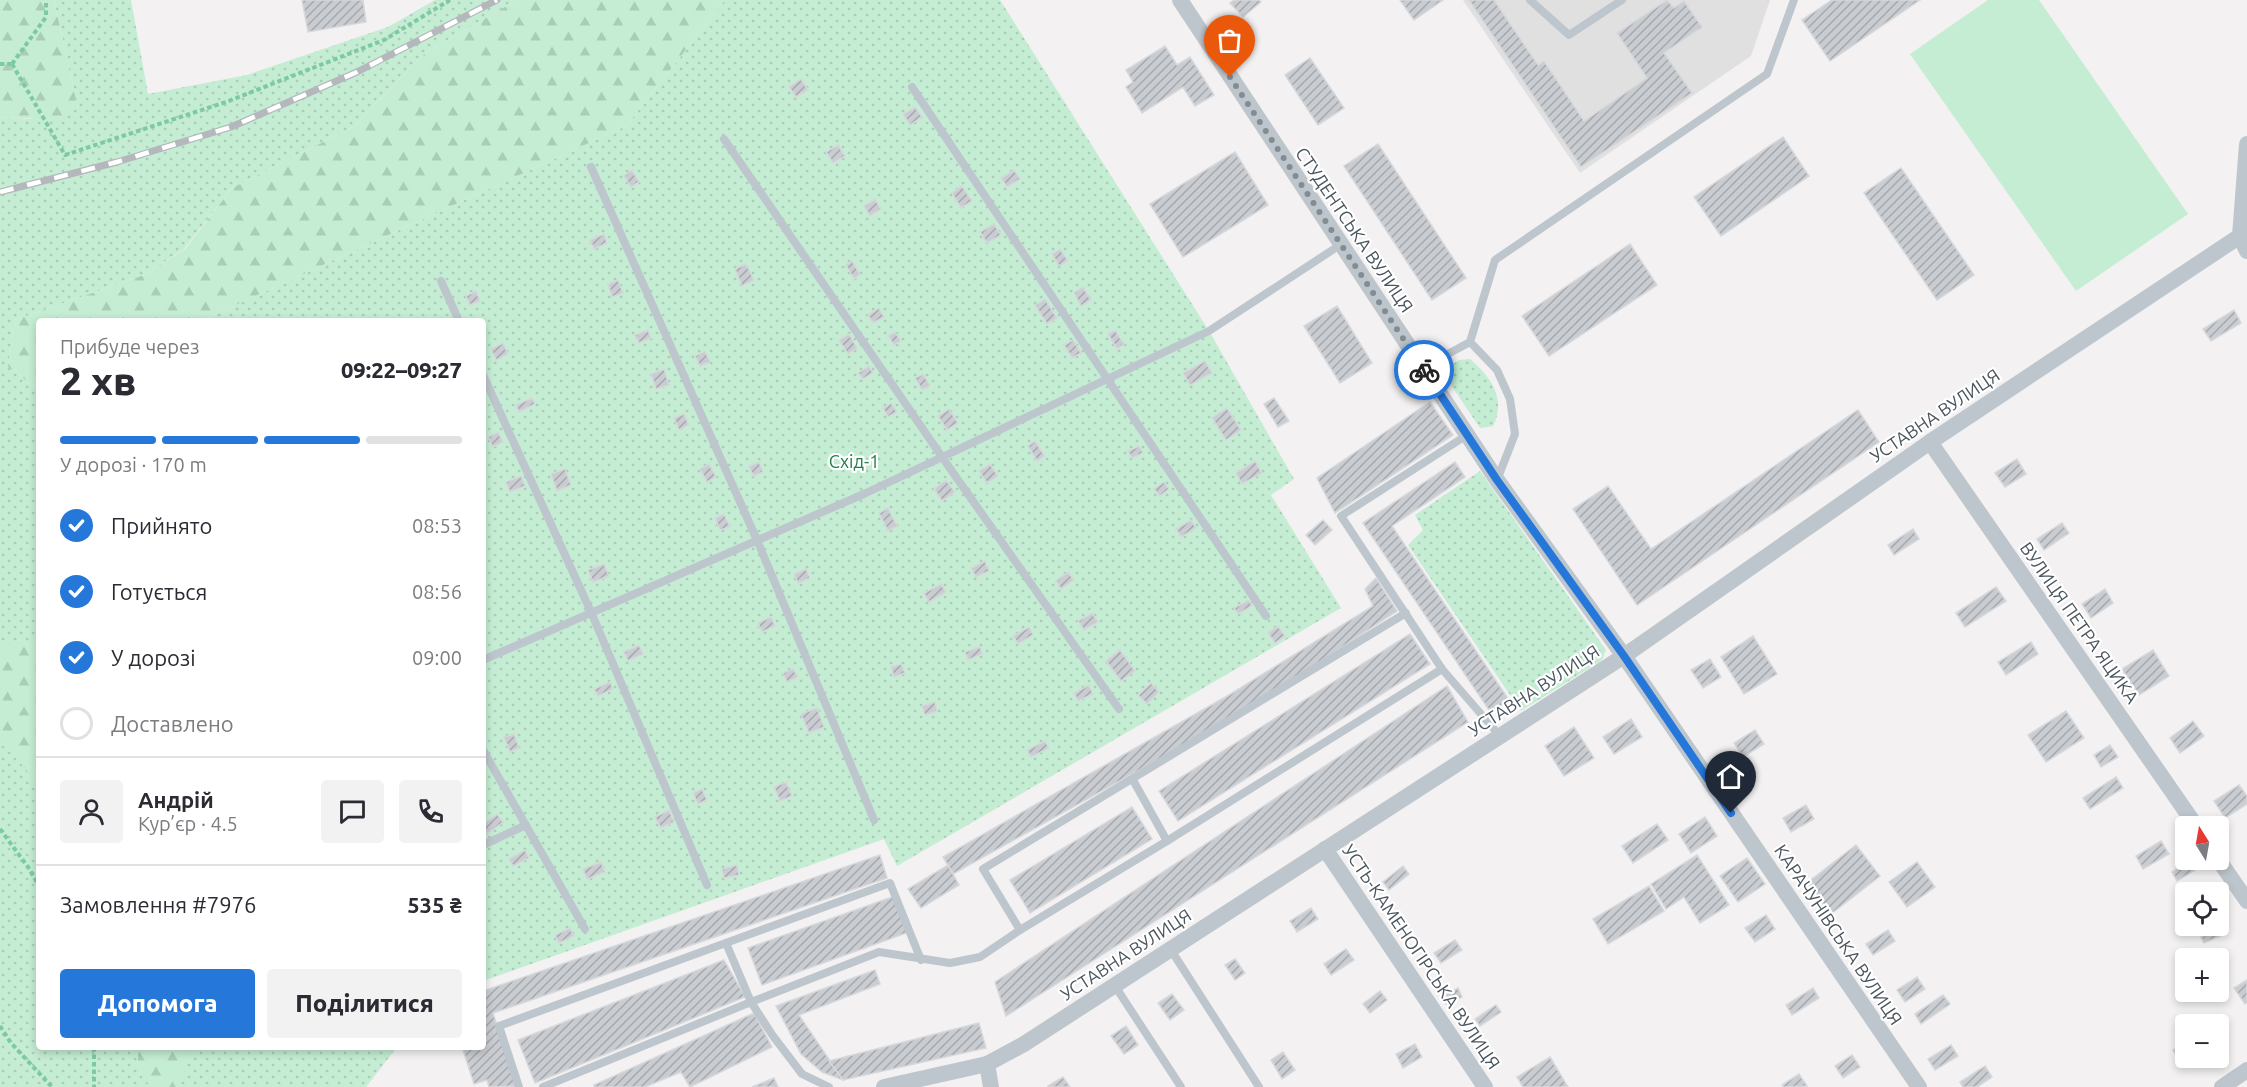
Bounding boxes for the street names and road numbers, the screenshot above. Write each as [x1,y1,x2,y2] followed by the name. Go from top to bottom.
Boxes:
[1292,143,1418,316] street label: СТУДЕНТСЬКА ВУЛИЦЯ
[1866,365,2003,466] street label: УСТАВНА ВУЛИЦЯ
[2017,538,2143,707] street label: ВУЛИЦЯ ПЕТРА ЯЦИКА
[1464,641,1602,740] street label: УСТАВНА ВУЛИЦЯ
[1339,840,1505,1072] street label: УСТЬ-КАМЕНОГІРСЬКА ВУЛИЦЯ
[1771,841,1907,1028] street label: КАРАЧУНІВСЬКА ВУЛИЦЯ
[1056,905,1194,1004] street label: УСТАВНА ВУЛИЦЯ

